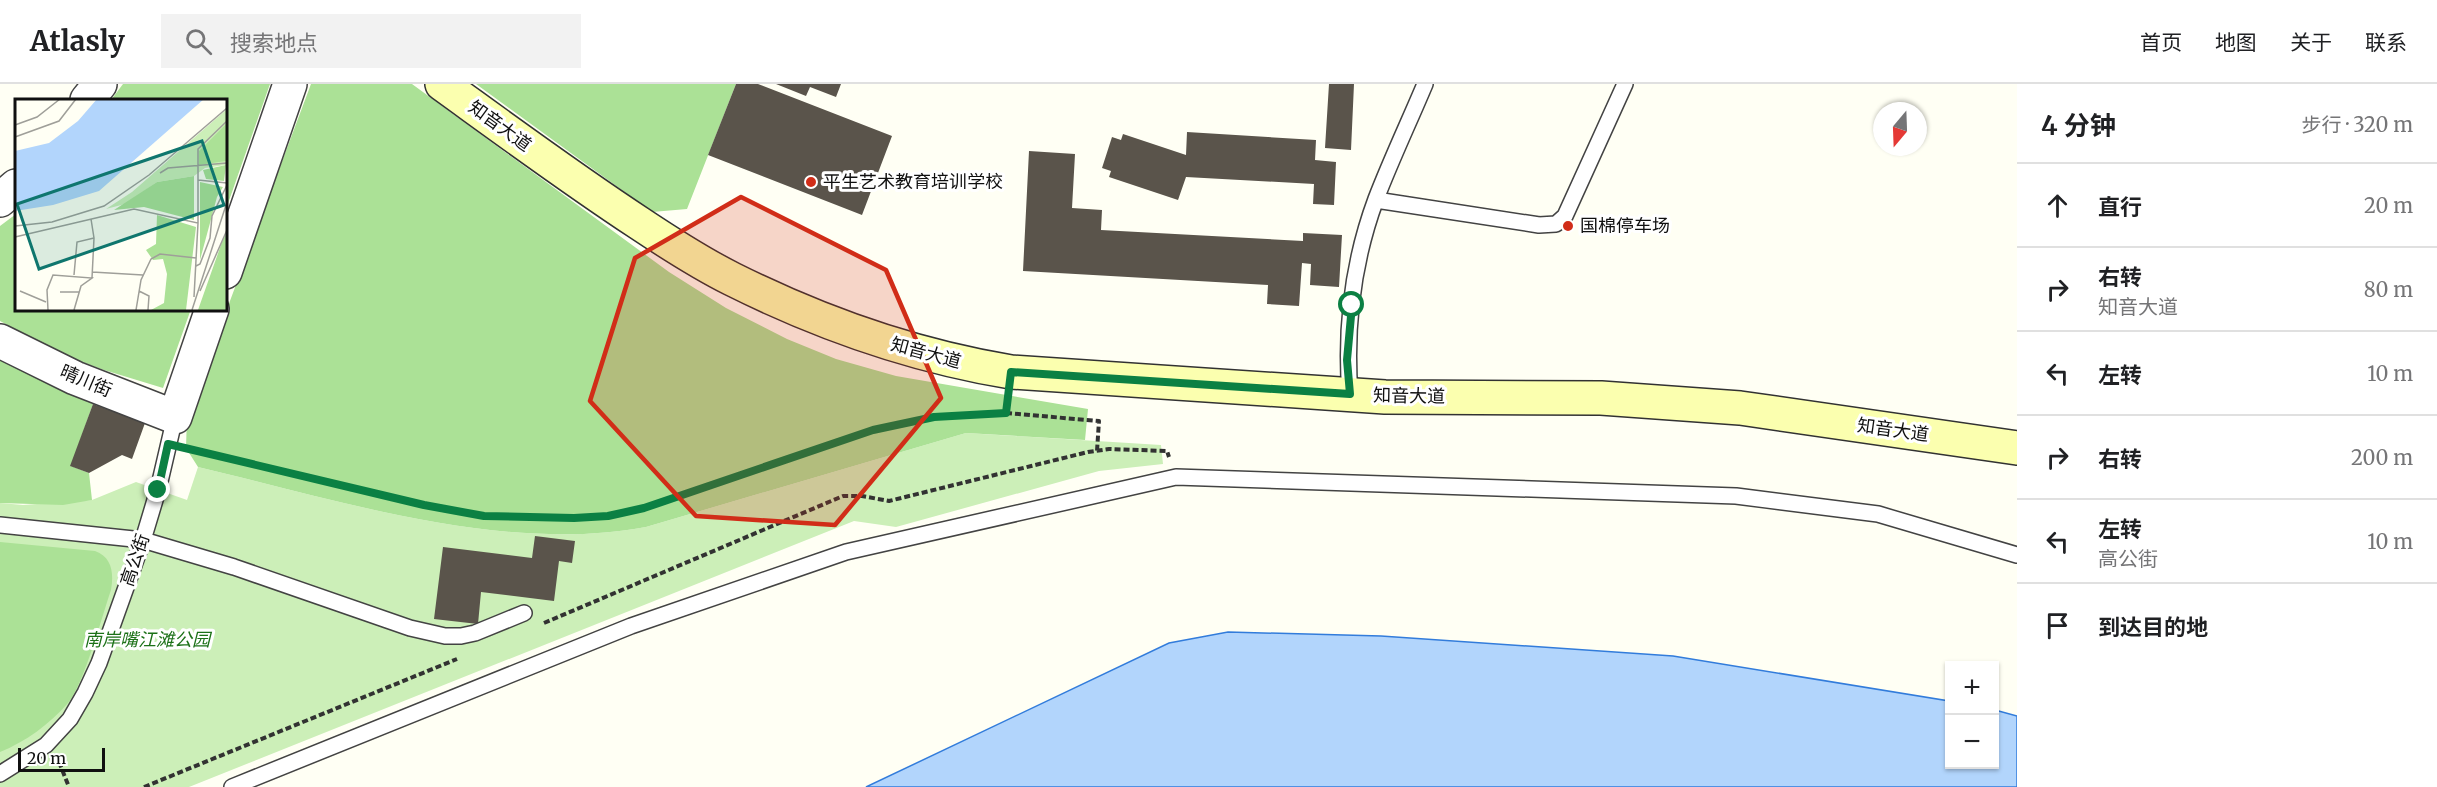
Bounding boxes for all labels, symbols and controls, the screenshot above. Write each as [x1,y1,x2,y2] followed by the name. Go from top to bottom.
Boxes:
[161,14,581,68] search box
[30,23,125,59] text: Atlasly
[182,25,215,58] icon: search
[230,29,318,57] text: 搜索地点
[2140,29,2182,56] text: 首页
[2215,29,2257,56] text: 地图
[2290,29,2332,56] text: 关于
[2365,29,2407,56] text: 联系
[464,95,536,156] street label: 知音大道
[15,99,226,310] inset map
[1873,102,1927,156] north arrow
[2041,109,2116,142] text: 4 分钟
[2301,112,2413,137] text: 步行 · 320 m
[823,170,1003,193] place label: 平生艺术教育培训学校
[804,175,818,189] marker: 平生艺术教育培训学校
[2041,189,2074,222] icon: ahead
[2098,193,2142,221] text: 直行
[2364,193,2413,218] text: 20 m
[1580,214,1670,237] place label: 国棉停车场
[1561,219,1575,233] marker: 国棉停车场
[2098,263,2142,291] text: 右转
[2041,273,2074,306] icon: right
[2364,277,2413,302] text: 80 m
[1338,291,1364,317] route start
[2098,294,2178,319] text: 知音大道
[888,332,964,373] street label: 知音大道
[2041,357,2074,390] icon: left
[57,359,116,402] street label: 晴川街
[2098,361,2142,389] text: 左转
[2367,361,2413,386] text: 10 m
[1373,383,1445,408] street label: 知音大道
[1856,413,1930,446] street label: 知音大道
[2041,441,2074,474] icon: right
[2098,445,2142,473] text: 右转
[2351,445,2413,470] text: 200 m
[144,476,170,502] route end
[2098,515,2142,543] text: 左转
[2041,525,2074,558] icon: left
[2367,529,2413,554] text: 10 m
[115,531,154,589] street label: 高公街
[2098,546,2158,571] text: 高公街
[2041,609,2074,642] icon: arrive
[2098,613,2208,641] text: 到达目的地
[84,628,213,651] park label: 南岸嘴江滩公园
[1945,661,1999,769] map controls
[1945,661,1999,715] button: +
[1945,715,1999,769] button: −
[18,745,105,772] scale bar
[27,748,66,768] text: 20 m

